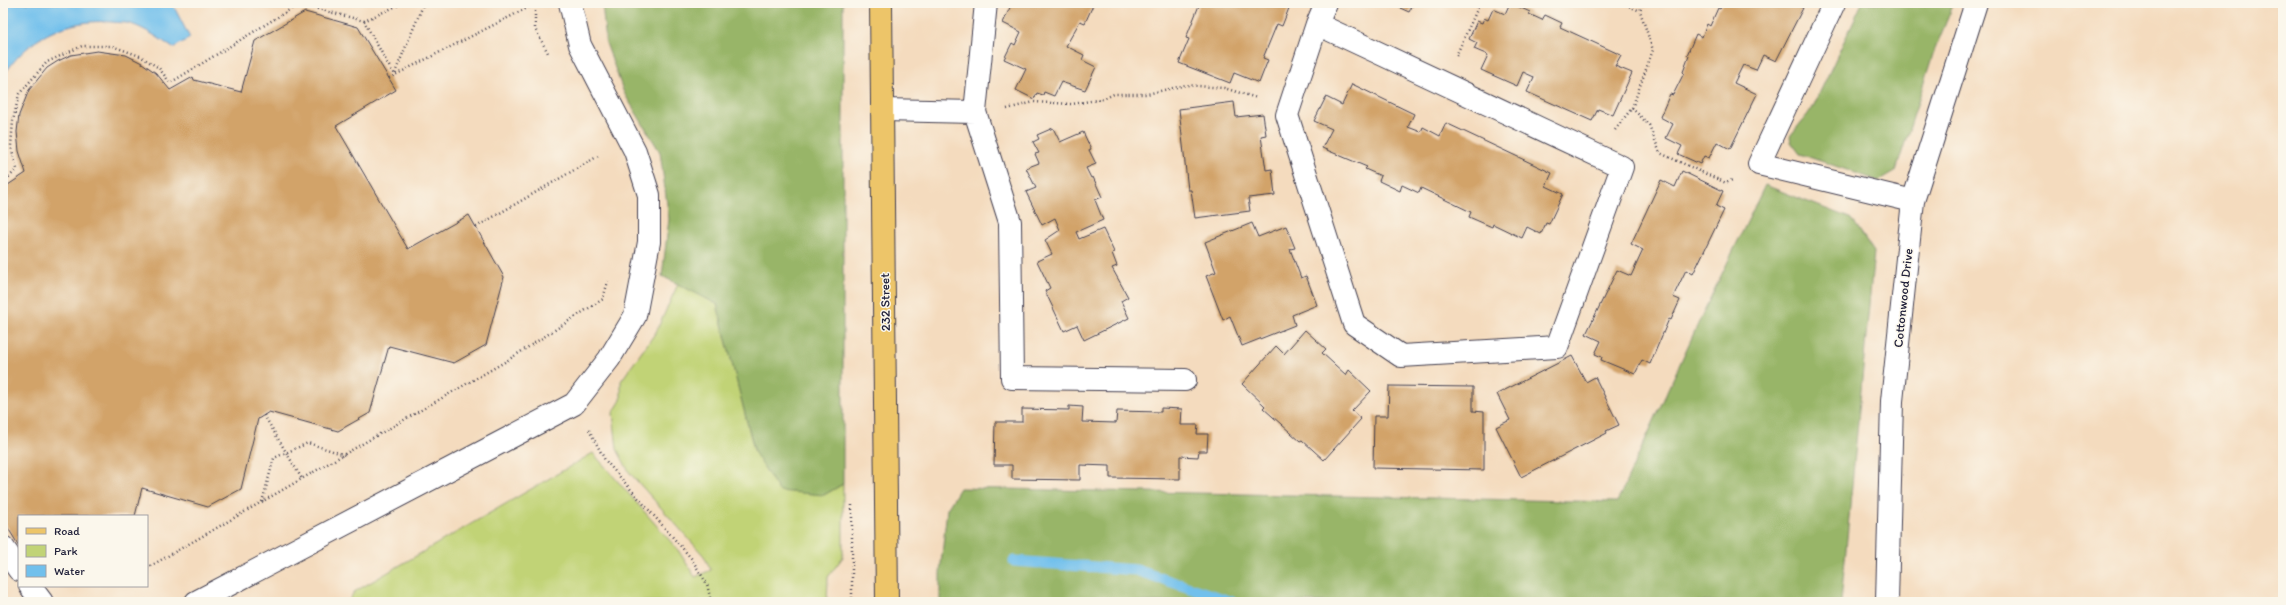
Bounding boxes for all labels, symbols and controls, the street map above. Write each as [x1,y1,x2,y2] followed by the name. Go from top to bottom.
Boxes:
[1890,248,1916,348] street label: Cottonwood Drive
[877,273,893,331] street label: 232 Street
[18,515,148,587] legend
[54,524,80,538] text: Road
[54,544,78,558] text: Park
[54,564,85,578] text: Water

